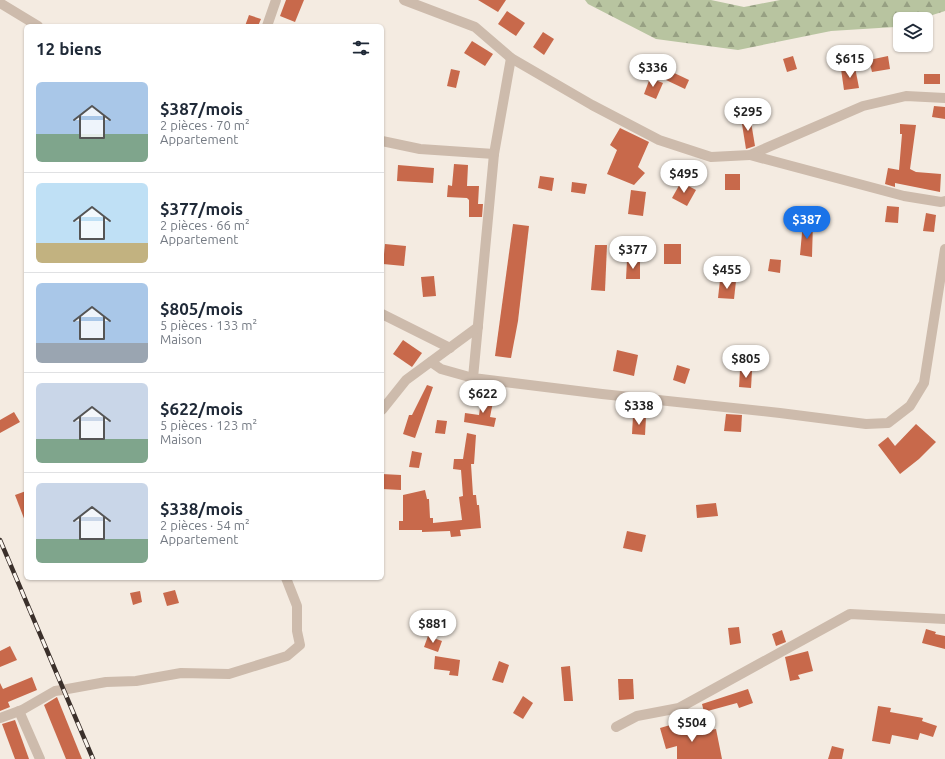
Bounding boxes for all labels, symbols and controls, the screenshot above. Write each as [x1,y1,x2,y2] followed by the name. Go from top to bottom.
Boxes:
[893,12,933,52] map controls
[893,12,933,52] button: layers
[350,37,372,59] icon: filters
[36,39,102,58] text: 12 biens
[826,45,874,79] pin: $615
[835,51,865,65] text: $615
[629,54,677,88] pin: $336
[638,60,668,74] text: $336
[68,98,116,146] icon: home
[724,98,772,132] pin: $295
[160,99,243,118] text: $387/mois
[733,104,763,118] text: $295
[160,118,250,132] text: 2 pièces · 70 m²
[160,132,238,146] text: Appartement
[660,160,708,194] pin: $495
[669,166,699,180] text: $495
[68,199,116,247] icon: home
[160,199,243,218] text: $377/mois
[783,206,831,240] pin: $387
[792,212,822,226] text: $387
[160,218,250,232] text: 2 pièces · 66 m²
[160,232,238,246] text: Appartement
[609,236,657,270] pin: $377
[618,242,648,256] text: $377
[703,256,751,290] pin: $455
[712,262,742,276] text: $455
[68,299,116,347] icon: home
[160,299,243,318] text: $805/mois
[160,318,257,332] text: 5 pièces · 133 m²
[160,332,202,346] text: Maison
[722,345,770,379] pin: $805
[731,351,761,365] text: $805
[459,380,507,414] pin: $622
[468,386,498,400] text: $622
[615,392,663,426] pin: $338
[624,398,654,412] text: $338
[68,399,116,447] icon: home
[160,399,243,418] text: $622/mois
[160,418,257,432] text: 5 pièces · 123 m²
[160,432,202,446] text: Maison
[68,499,116,547] icon: home
[160,499,243,518] text: $338/mois
[160,518,250,532] text: 2 pièces · 54 m²
[160,532,238,546] text: Appartement
[409,610,457,644] pin: $881
[418,616,448,630] text: $881
[668,709,716,743] pin: $504
[677,715,707,729] text: $504

